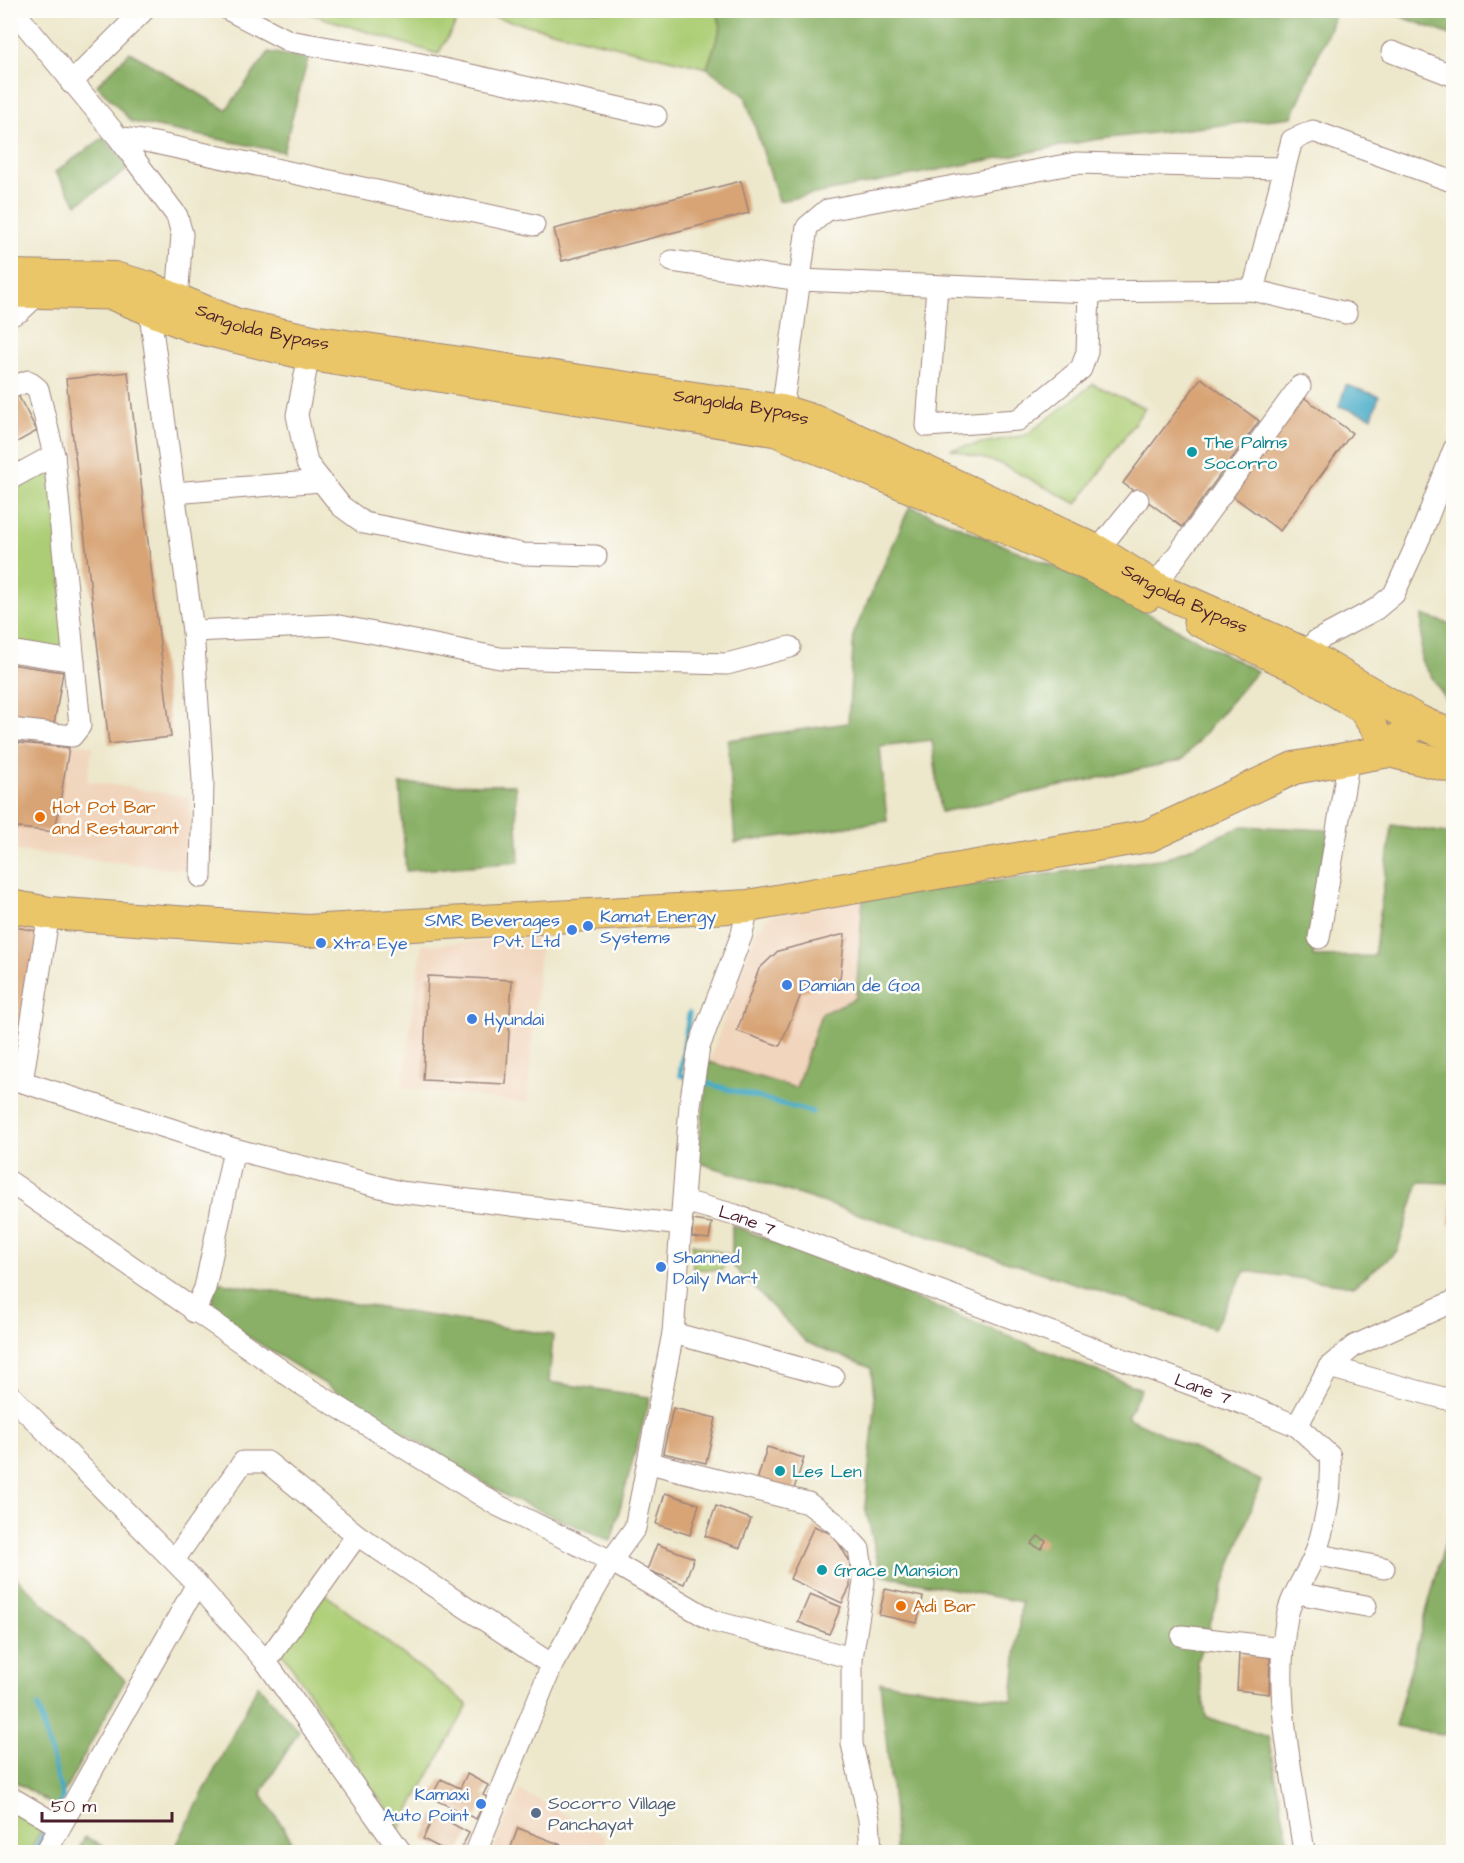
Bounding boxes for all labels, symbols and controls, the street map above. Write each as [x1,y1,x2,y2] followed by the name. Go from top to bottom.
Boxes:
[192,297,331,356] street label: Sangolda Bypass
[672,382,813,431] street label: Sangolda Bypass
[1204,430,1288,476] place label: The Palms Socorro
[1185,445,1199,459] marker: The Palms Socorro
[1117,557,1252,640] street label: Sangolda Bypass
[52,795,180,841] place label: Hot Pot Bar and Restaurant
[33,810,47,824] marker: Hot Pot Bar and Restaurant
[600,904,716,951] place label: Kamat Energy Systems
[425,908,560,954] place label: SMR Beverages Pvt. Ltd
[581,919,595,933] marker: Kamat Energy Systems
[565,923,579,937] marker: SMR Beverages Pvt. Ltd
[333,931,408,957] place label: Xtra Eye
[314,936,328,950] marker: Xtra Eye
[799,973,920,998] place label: Damian de Goa
[780,978,794,992] marker: Damian de Goa
[484,1007,544,1033] place label: Hyundai
[465,1012,479,1026] marker: Hyundai
[716,1199,779,1242] street label: Lane 7
[673,1245,758,1292] place label: Shanned Daily Mart
[654,1260,668,1274] marker: Shanned Daily Mart
[1171,1367,1235,1411] street label: Lane 7
[792,1459,862,1484] place label: Les Len
[773,1464,787,1478] marker: Les Len
[834,1558,958,1583] place label: Grace Mansion
[815,1563,829,1577] marker: Grace Mansion
[913,1594,976,1619] place label: Adi Bar
[894,1599,908,1613] marker: Adi Bar
[383,1782,470,1828] place label: Kamaxi Auto Point
[42,1785,172,1823] scale bar
[548,1791,677,1838] place label: Socorro Village Panchayat
[51,1794,96,1819] text: 50 m
[474,1797,488,1811] marker: Kamaxi Auto Point
[529,1806,543,1820] marker: Socorro Village Panchayat

